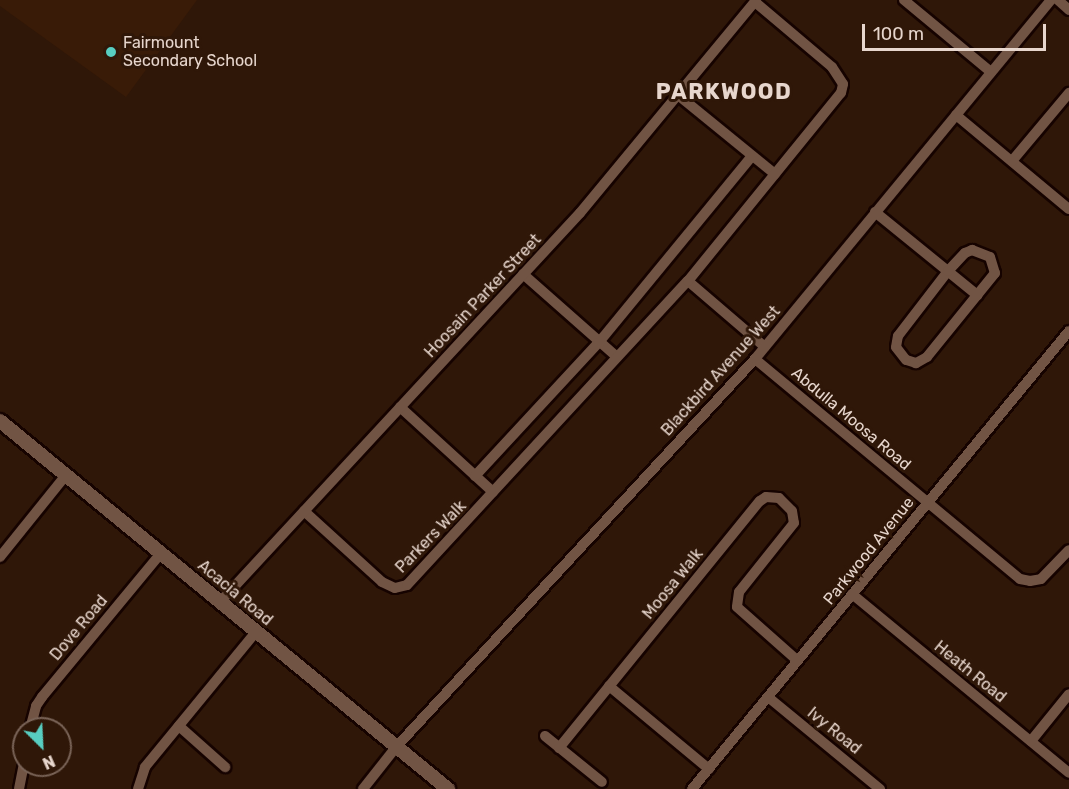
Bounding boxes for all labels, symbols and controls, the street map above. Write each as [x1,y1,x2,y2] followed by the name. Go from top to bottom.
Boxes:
[865,12,1050,50] scale bar
[873,23,924,45] text: 100 m
[123,33,258,71] place label: Fairmount Secondary School
[104,45,118,59] marker: Fairmount Secondary School
[656,79,792,105] district label: PARKWOOD
[421,230,545,362] street label: Hoosain Parker Street
[657,302,785,440] street label: Blackbird Avenue West
[787,363,915,475] street label: Abdulla Moosa Road
[819,493,919,609] street label: Parkwood Avenue
[392,497,470,577] street label: Parkers Walk
[639,545,707,623] street label: Moosa Walk
[194,556,276,630] street label: Acacia Road
[46,591,112,665] street label: Dove Road
[930,637,1010,707] street label: Heath Road
[803,703,865,759] street label: Ivy Road
[12,717,72,777] north arrow
[40,751,58,773] text: N

